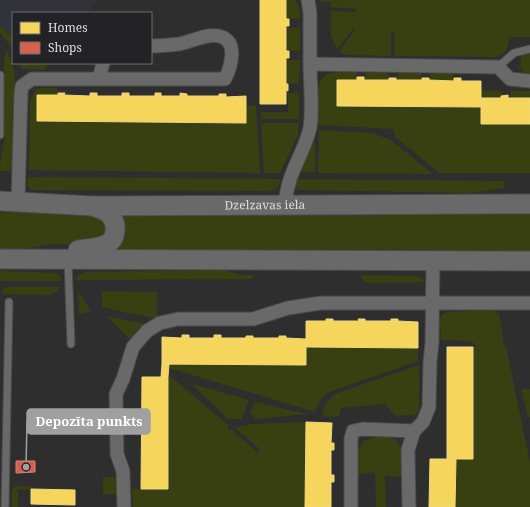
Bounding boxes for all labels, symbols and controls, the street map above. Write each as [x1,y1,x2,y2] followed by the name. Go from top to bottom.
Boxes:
[12,12,152,64] legend
[48,19,88,36] text: Homes
[48,39,82,56] text: Shops
[224,196,306,213] street label: Dzelzavas iela
[27,409,150,434] callout: Depozīta punkts
[35,412,143,430] text: Depozīta punkts

